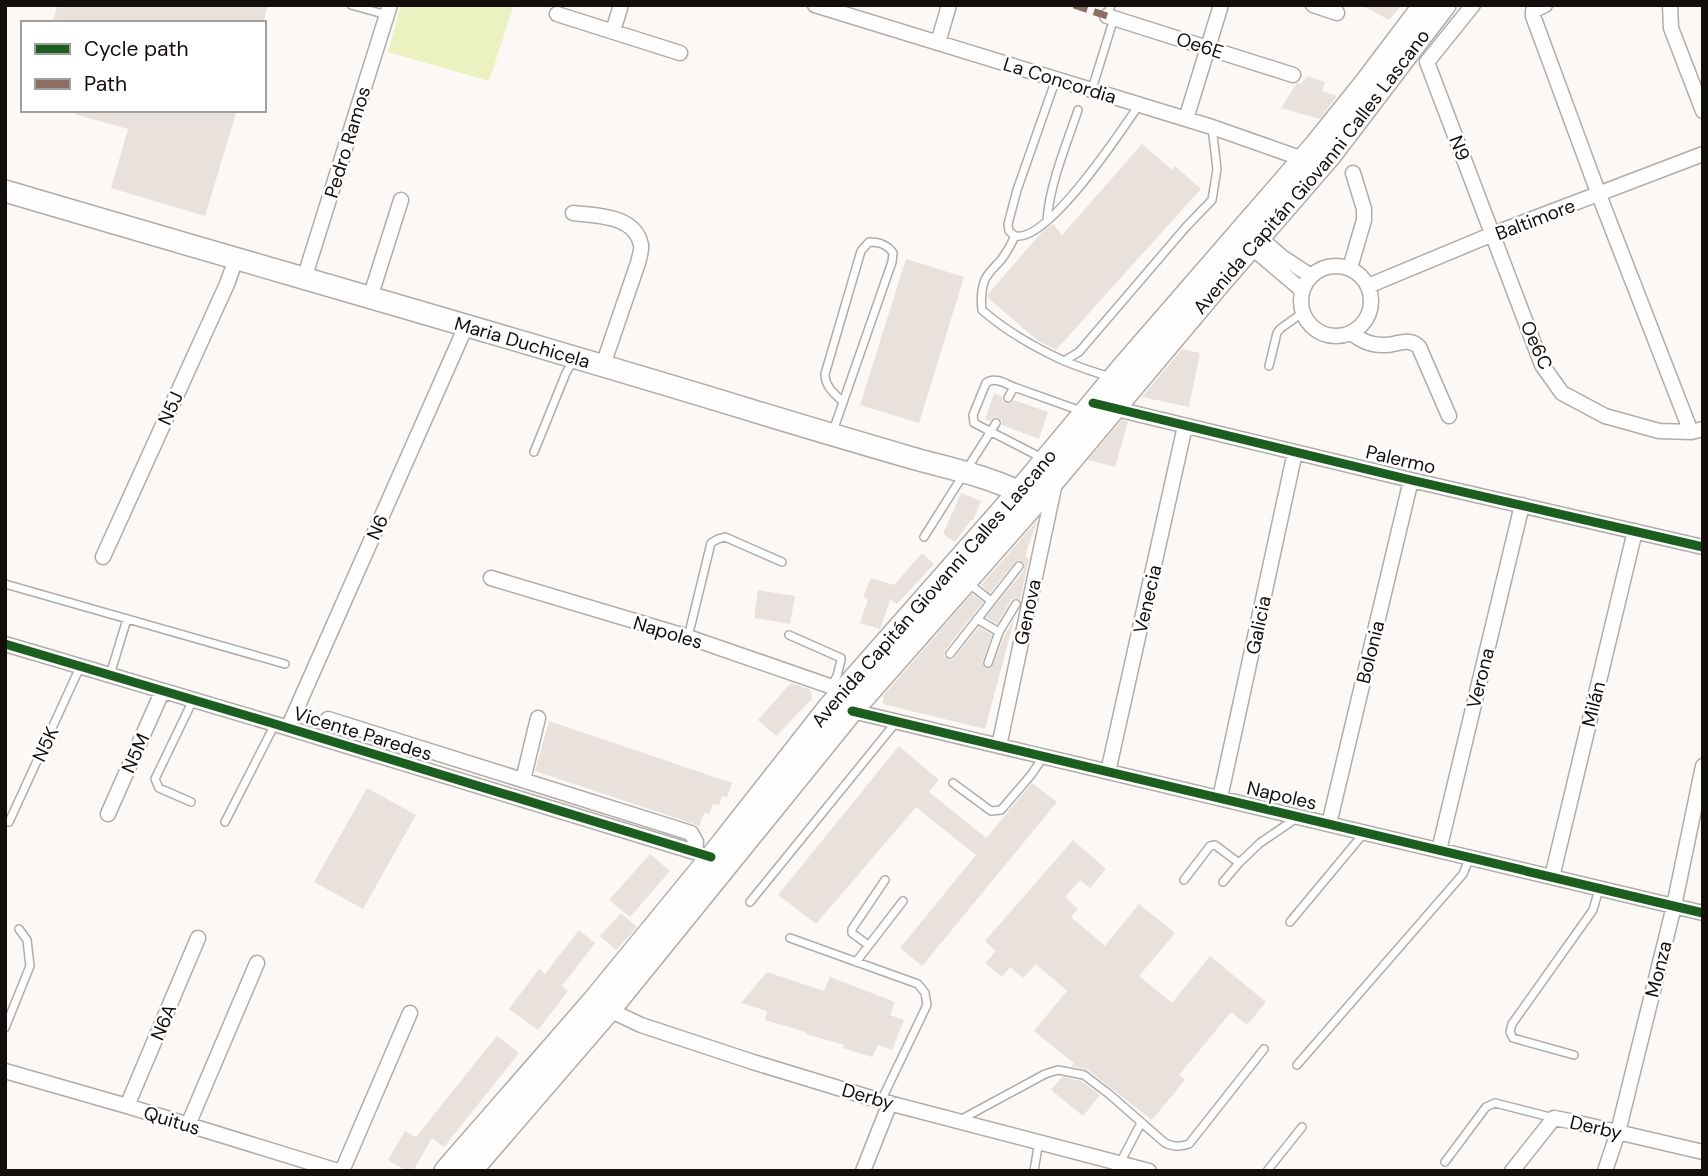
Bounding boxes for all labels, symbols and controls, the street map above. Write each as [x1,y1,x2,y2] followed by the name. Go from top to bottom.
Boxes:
[21,21,266,112] legend
[1187,24,1435,319] street label: Avenida Capitán Giovanni Calles Lascano
[1173,26,1227,65] street label: Oe6E
[84,35,189,63] text: Cycle path
[1000,51,1119,110] street label: La Concordia
[84,70,127,98] text: Path
[319,83,376,201] street label: Pedro Ramos
[1443,132,1476,164] street label: N9
[1492,193,1579,246] street label: Baltimore
[452,311,593,374] street label: Maria Duchicela
[1515,317,1558,374] street label: Oe6C
[152,387,189,429] street label: N5J
[1363,439,1438,480] street label: Palermo
[806,444,1062,732] street label: Avenida Capitán Giovanni Calles Lascano
[361,511,394,544] street label: N6
[1127,562,1168,636] street label: Venecia
[1008,577,1047,647] street label: Genova
[1240,593,1277,657] street label: Galicia
[630,610,706,655] street label: Napoles
[1351,618,1390,686] street label: Bolonia
[1461,645,1500,711] street label: Verona
[1576,679,1611,729] street label: Milán
[291,701,435,766] street label: Vicente Paredes
[27,723,64,766] street label: N5K
[116,730,155,777] street label: N5M
[1244,775,1319,816] street label: Napoles
[1639,938,1678,1000] street label: Monza
[145,1000,182,1044] street label: N6A
[839,1077,897,1116] street label: Derby
[140,1100,203,1141] street label: Quitus
[1567,1109,1625,1146] street label: Derby

